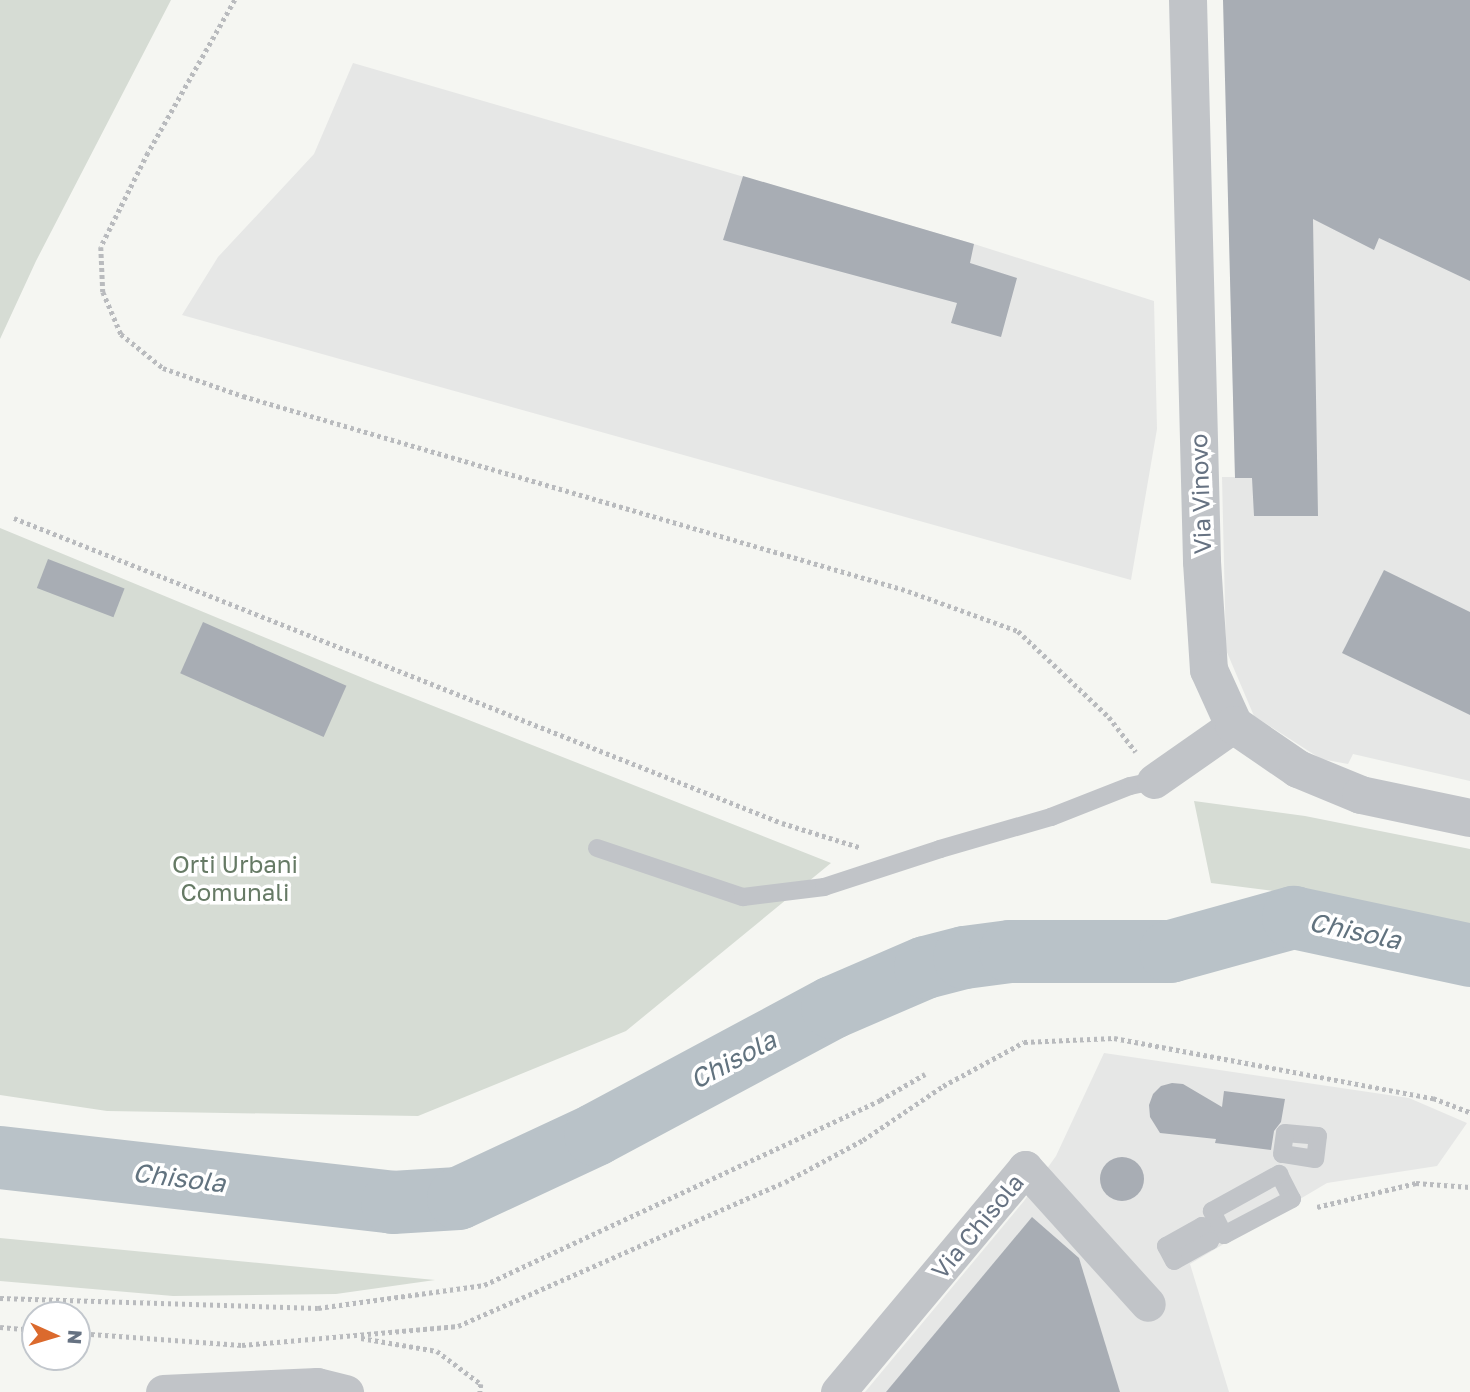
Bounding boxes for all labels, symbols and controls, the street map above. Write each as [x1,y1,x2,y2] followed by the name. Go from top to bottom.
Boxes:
[1184,433,1216,555] street label: Via Vinovo
[172,850,298,906] park label: Orti Urbani Comunali
[1306,906,1404,956] water label: Chisola
[685,1024,781,1096] water label: Chisola
[131,1157,227,1199] water label: Chisola
[925,1168,1029,1284] street label: Via Chisola
[21,1301,91,1371] north arrow
[63,1329,87,1345] text: N

